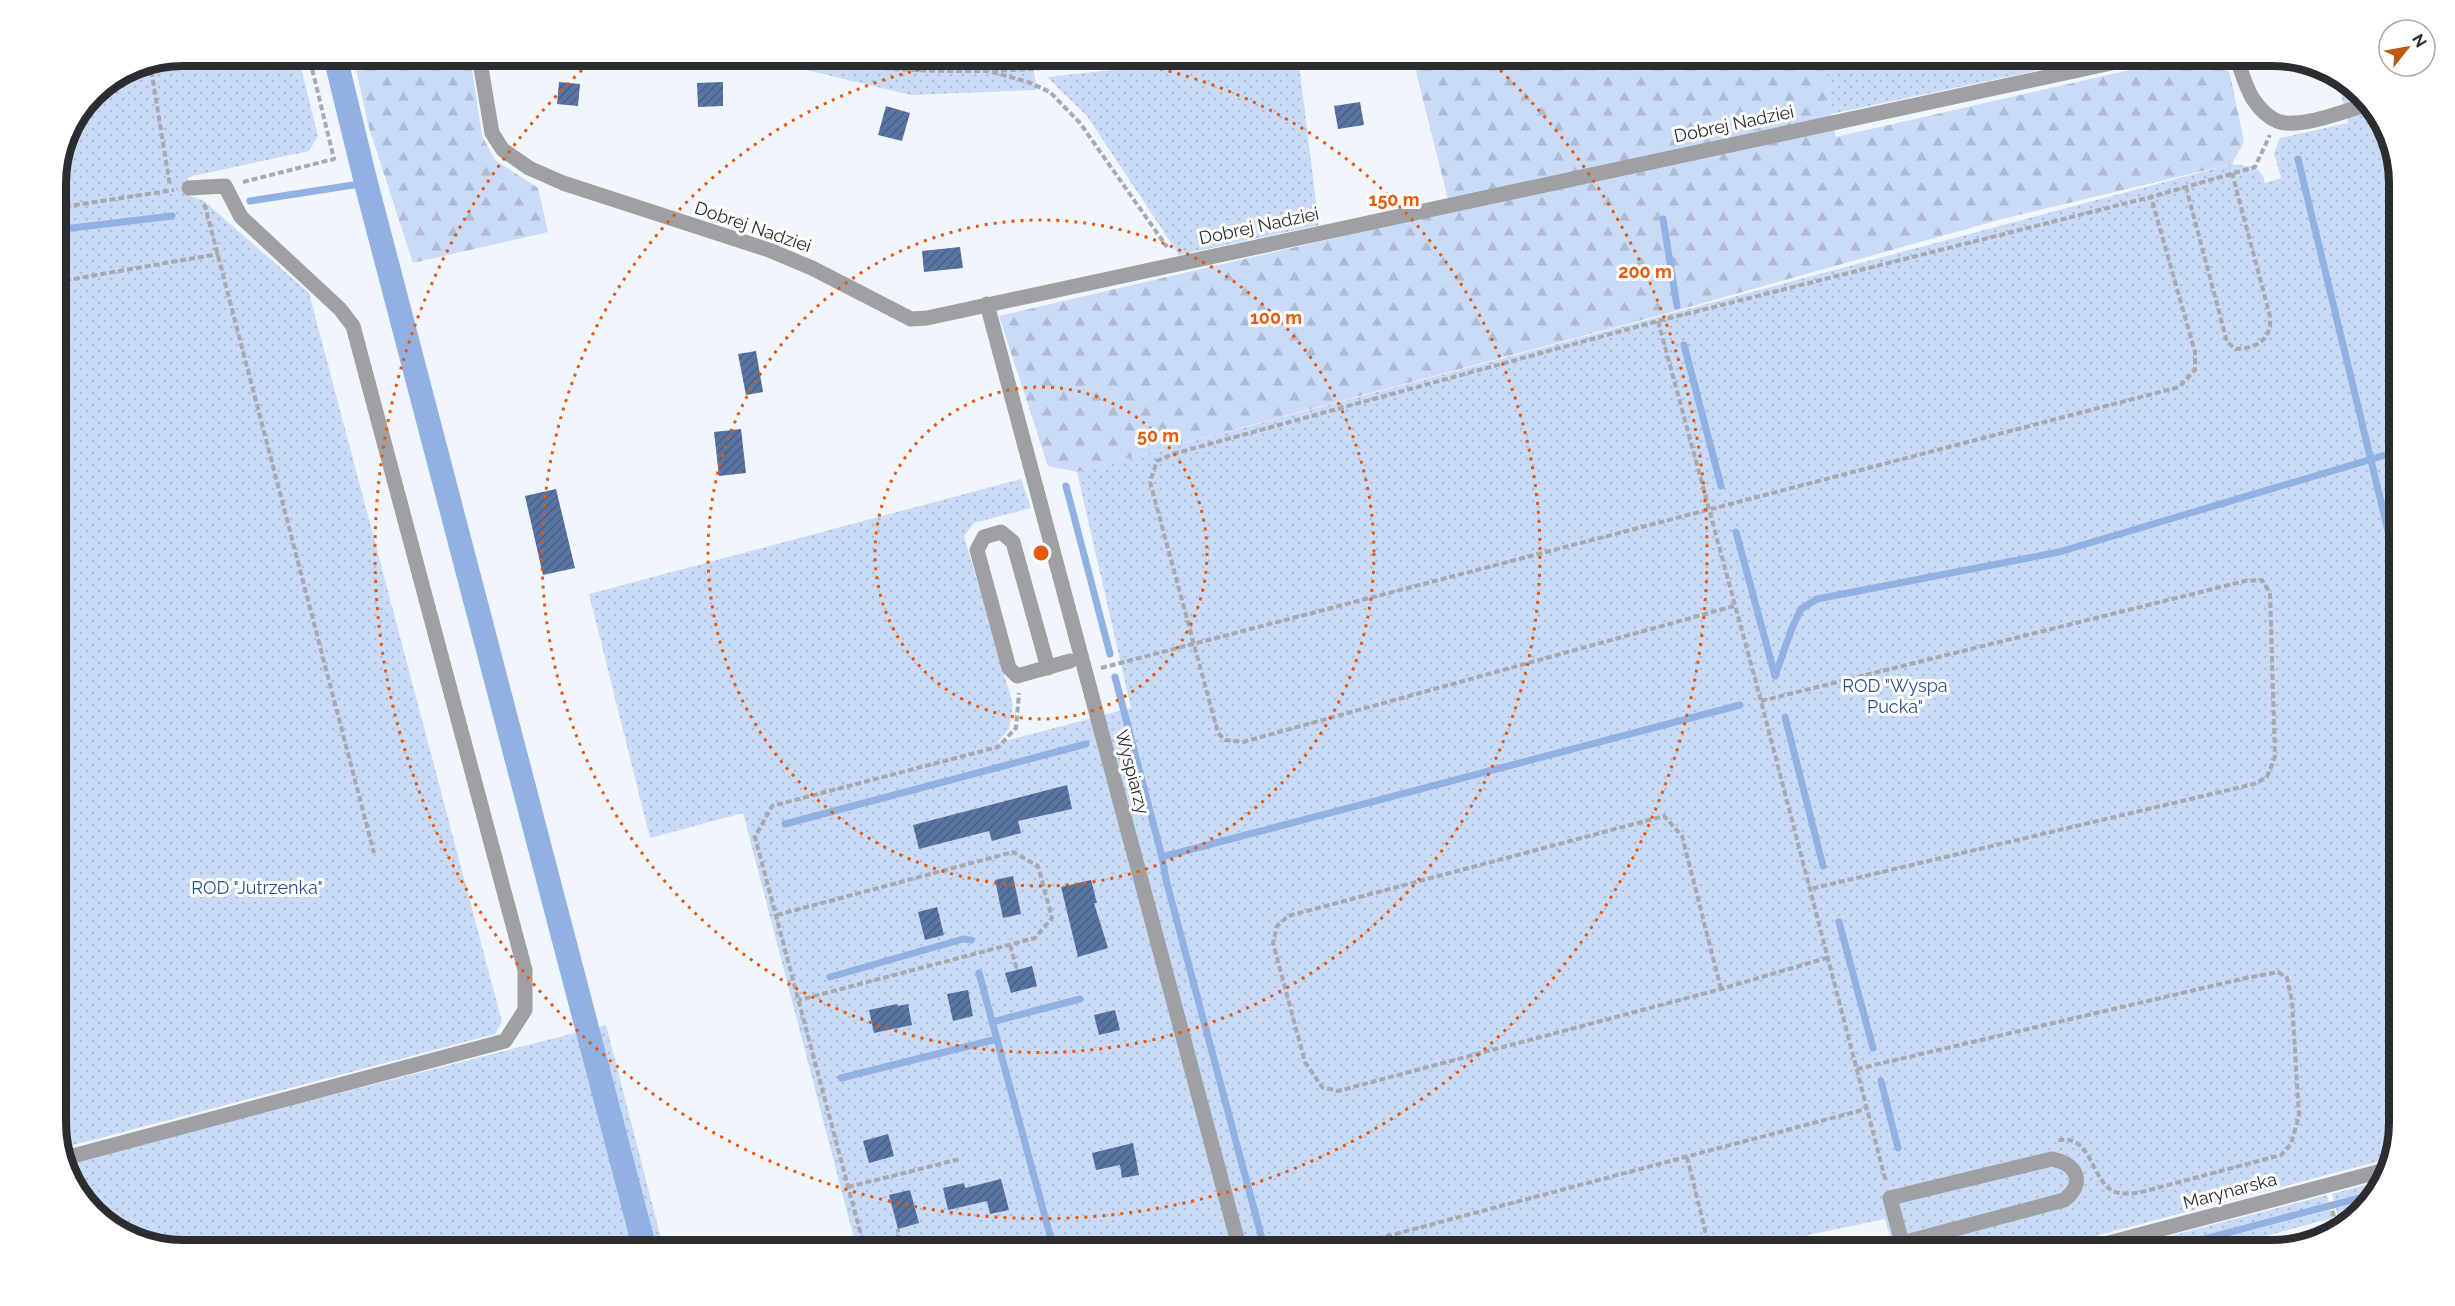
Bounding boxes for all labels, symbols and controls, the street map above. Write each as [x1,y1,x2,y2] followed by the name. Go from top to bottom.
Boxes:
[2377,18,2437,78] north arrow
[2408,30,2431,51] text: N
[1672,101,1796,146] street label: Dobrej Nadziei
[1369,189,1420,210] text: 150 m
[692,197,814,256] street label: Dobrej Nadziei
[1197,203,1321,248] street label: Dobrej Nadziei
[1618,261,1672,282] text: 200 m
[1250,307,1302,328] text: 100 m
[1137,425,1179,446] text: 50 m
[1031,543,1051,563] centre of rings
[1842,675,1948,717] park label: ROD "Wyspa Pucka"
[1111,727,1154,817] street label: Wyspiarzy
[191,877,323,898] park label: ROD "Jutrzenka"
[2181,1168,2279,1213] street label: Marynarska

